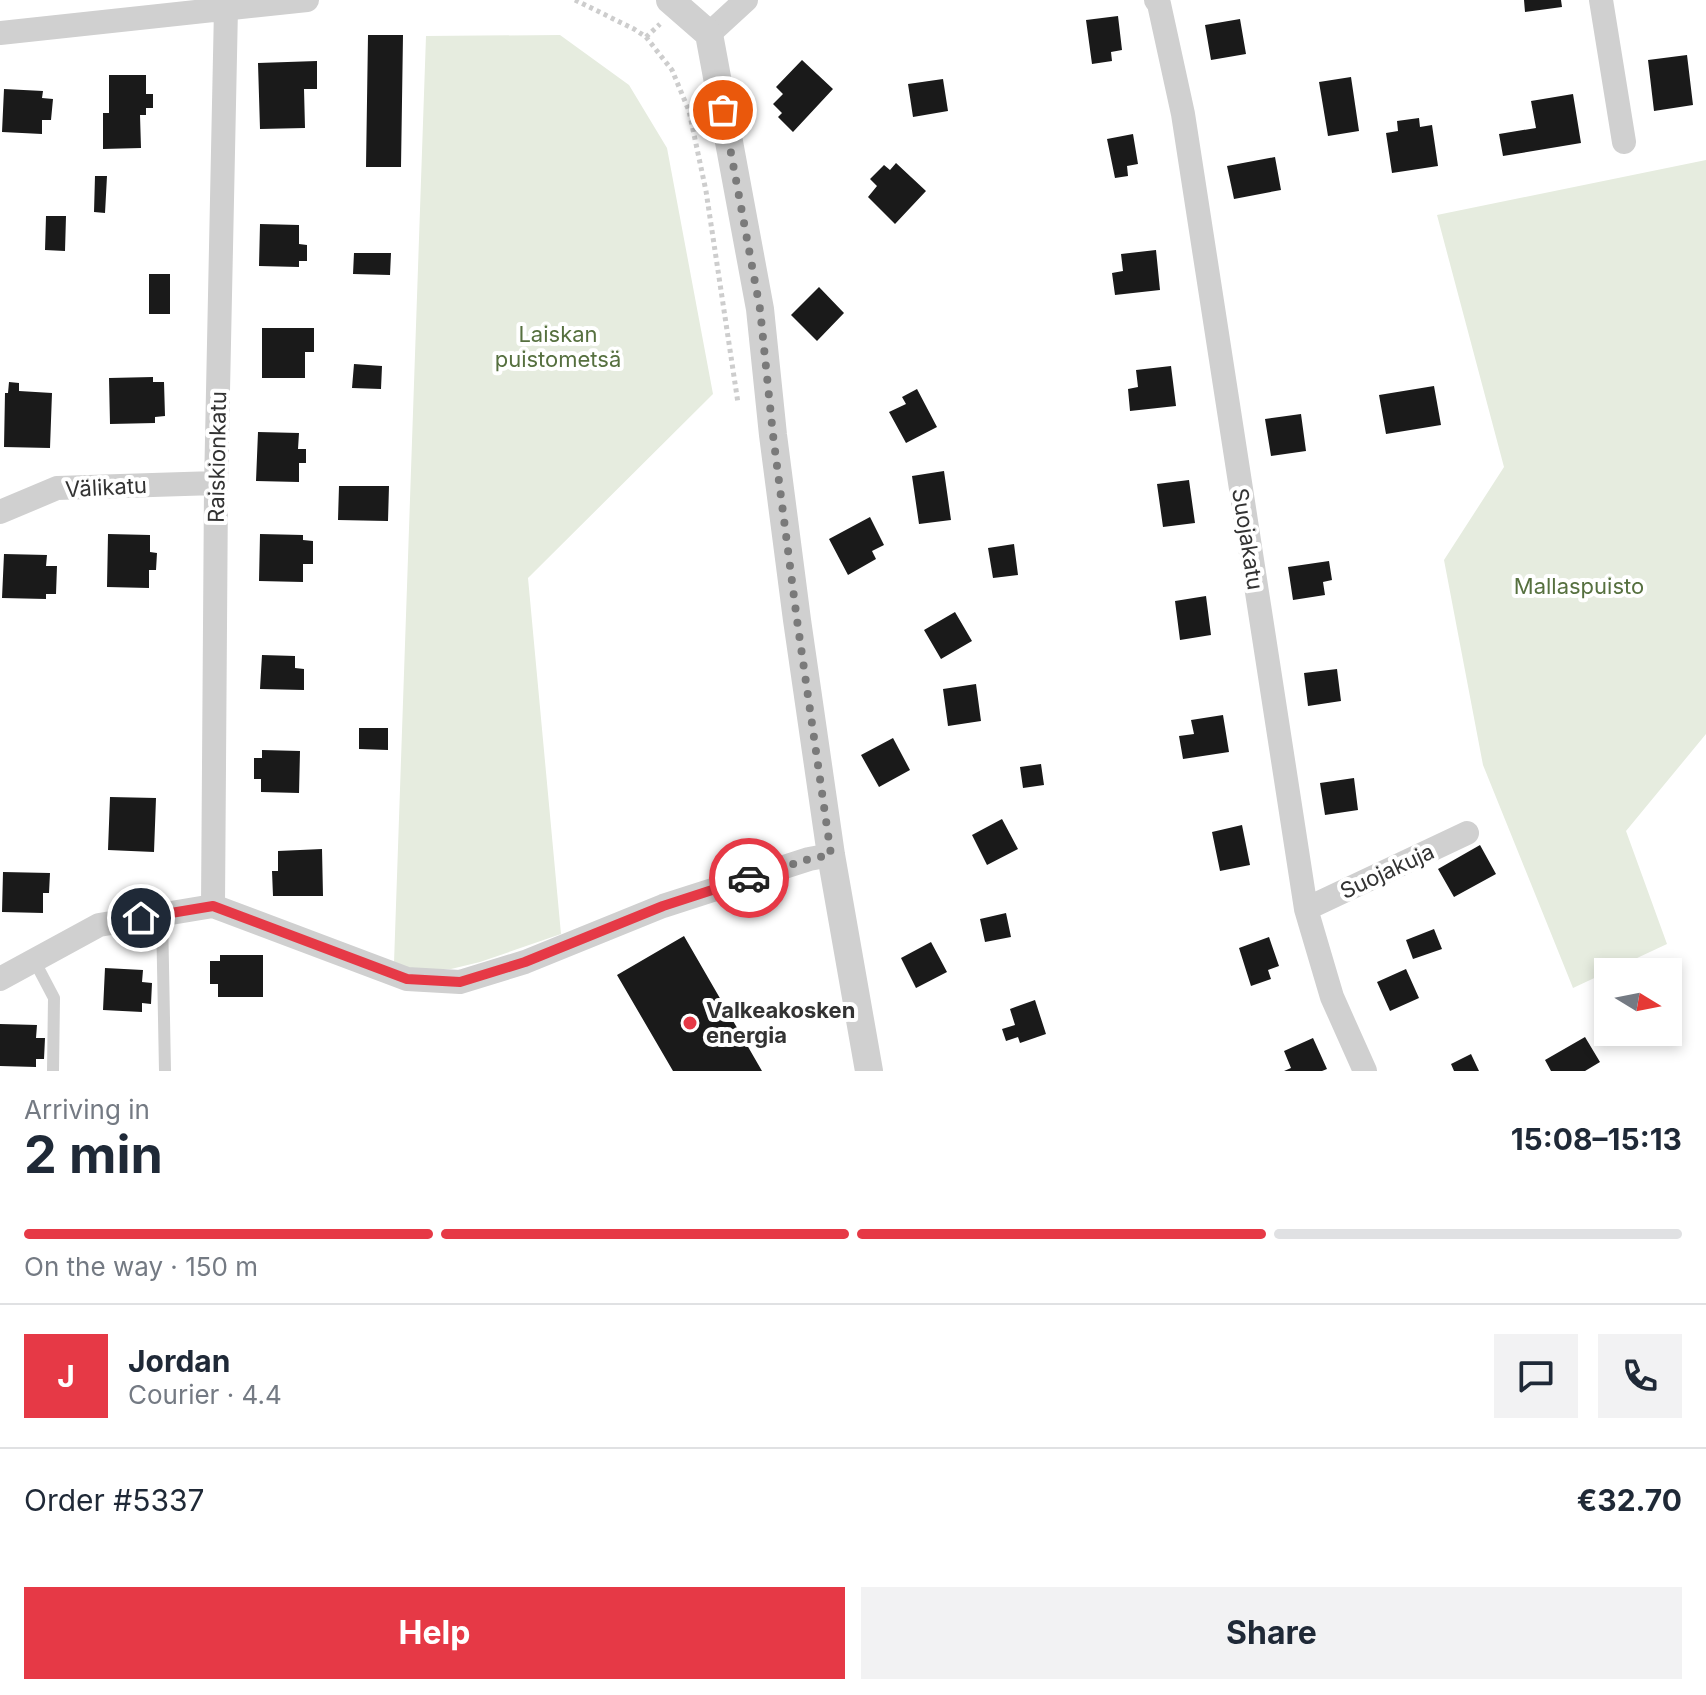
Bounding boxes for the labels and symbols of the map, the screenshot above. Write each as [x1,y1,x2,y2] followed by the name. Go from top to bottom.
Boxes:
[689,76,757,144] pin
[495,321,621,372] park label: Laiskan puistometsä
[203,391,231,523] street label: Raiskionkatu
[64,472,148,502] street label: Välikatu
[1227,486,1269,592] street label: Suojakatu
[1514,573,1644,599] park label: Mallaspuisto
[709,838,789,918] courier
[1336,838,1438,904] street label: Suojakuja
[107,884,175,952] pin
[1594,958,1682,1046] north arrow
[706,997,855,1048] place label: Valkeakosken energia
[681,1014,699,1032] marker: Valkeakosken energia

